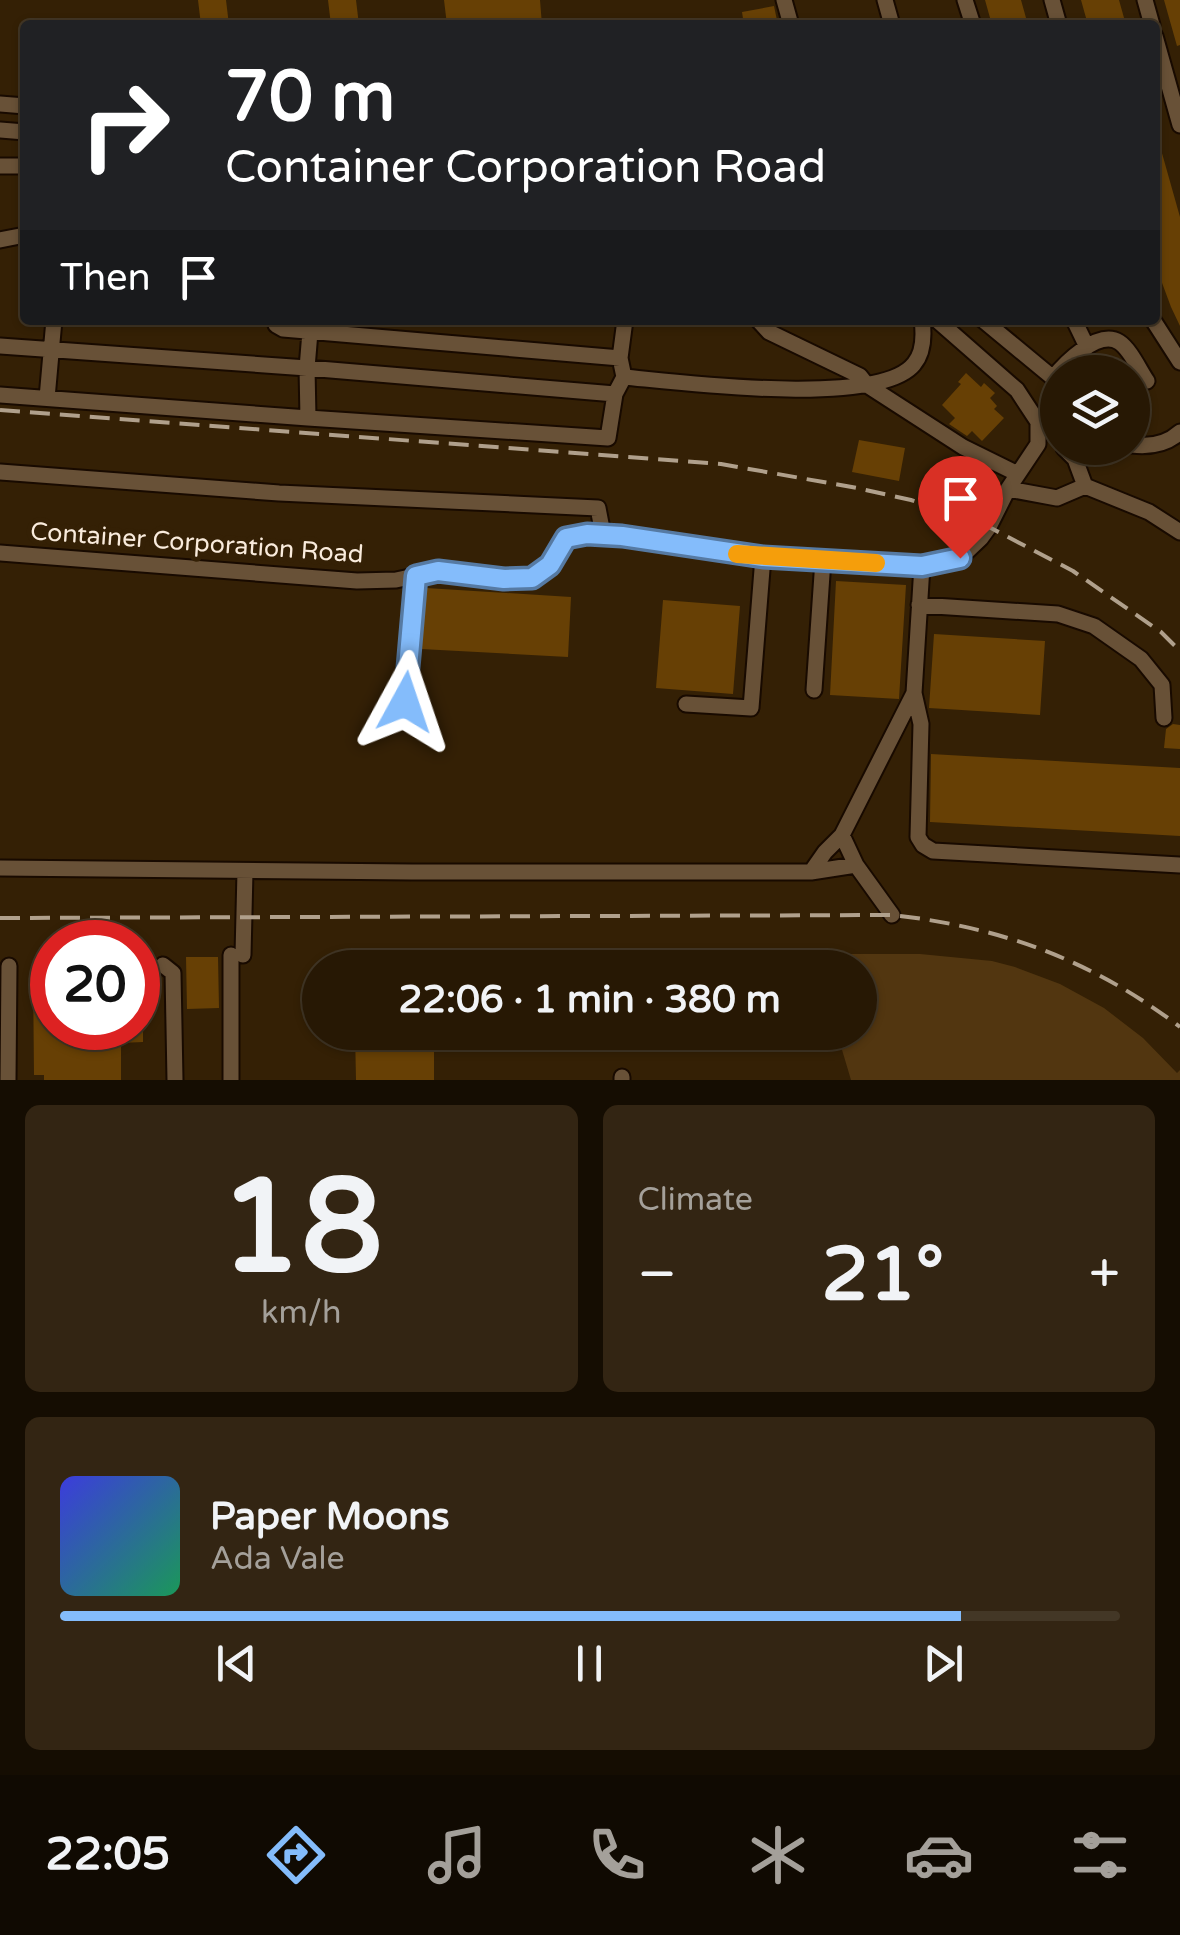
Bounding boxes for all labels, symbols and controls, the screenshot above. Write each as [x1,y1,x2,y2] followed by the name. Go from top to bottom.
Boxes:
[225,56,395,140] text: 70 m
[60,60,190,190] icon: right
[225,141,826,195] text: Container Corporation Road
[171,250,226,305] icon: arrive
[60,255,151,301] text: Then
[1040,355,1150,465] map controls
[1040,355,1150,465] button: layers
[918,456,1003,559] pin
[933,471,988,526] icon: arrive
[29,516,365,570] street label: Container Corporation Road
[353,650,457,754] position arrow
[30,920,160,1050] speed limit sign: 20
[398,977,781,1023] text: 22:06 · 1 min · 380 m
[220,1151,383,1307] text: 18
[638,1181,753,1219] text: Climate
[822,1230,944,1320] text: 21°
[638,1242,677,1308] text: −
[1089,1242,1120,1308] text: +
[261,1294,341,1332] text: km/h
[210,1494,450,1540] text: Paper Moons
[210,1540,345,1578] text: Ada Vale
[209,1636,264,1691] icon: previous
[562,1636,617,1691] icon: pause
[916,1636,971,1691] icon: next
[261,1820,331,1890] icon: directions
[422,1820,492,1890] icon: music
[582,1820,652,1890] icon: phone
[743,1820,813,1890] icon: climate
[904,1820,974,1890] icon: car
[1065,1820,1135,1890] icon: filters
[45,1828,170,1882] text: 22:05

